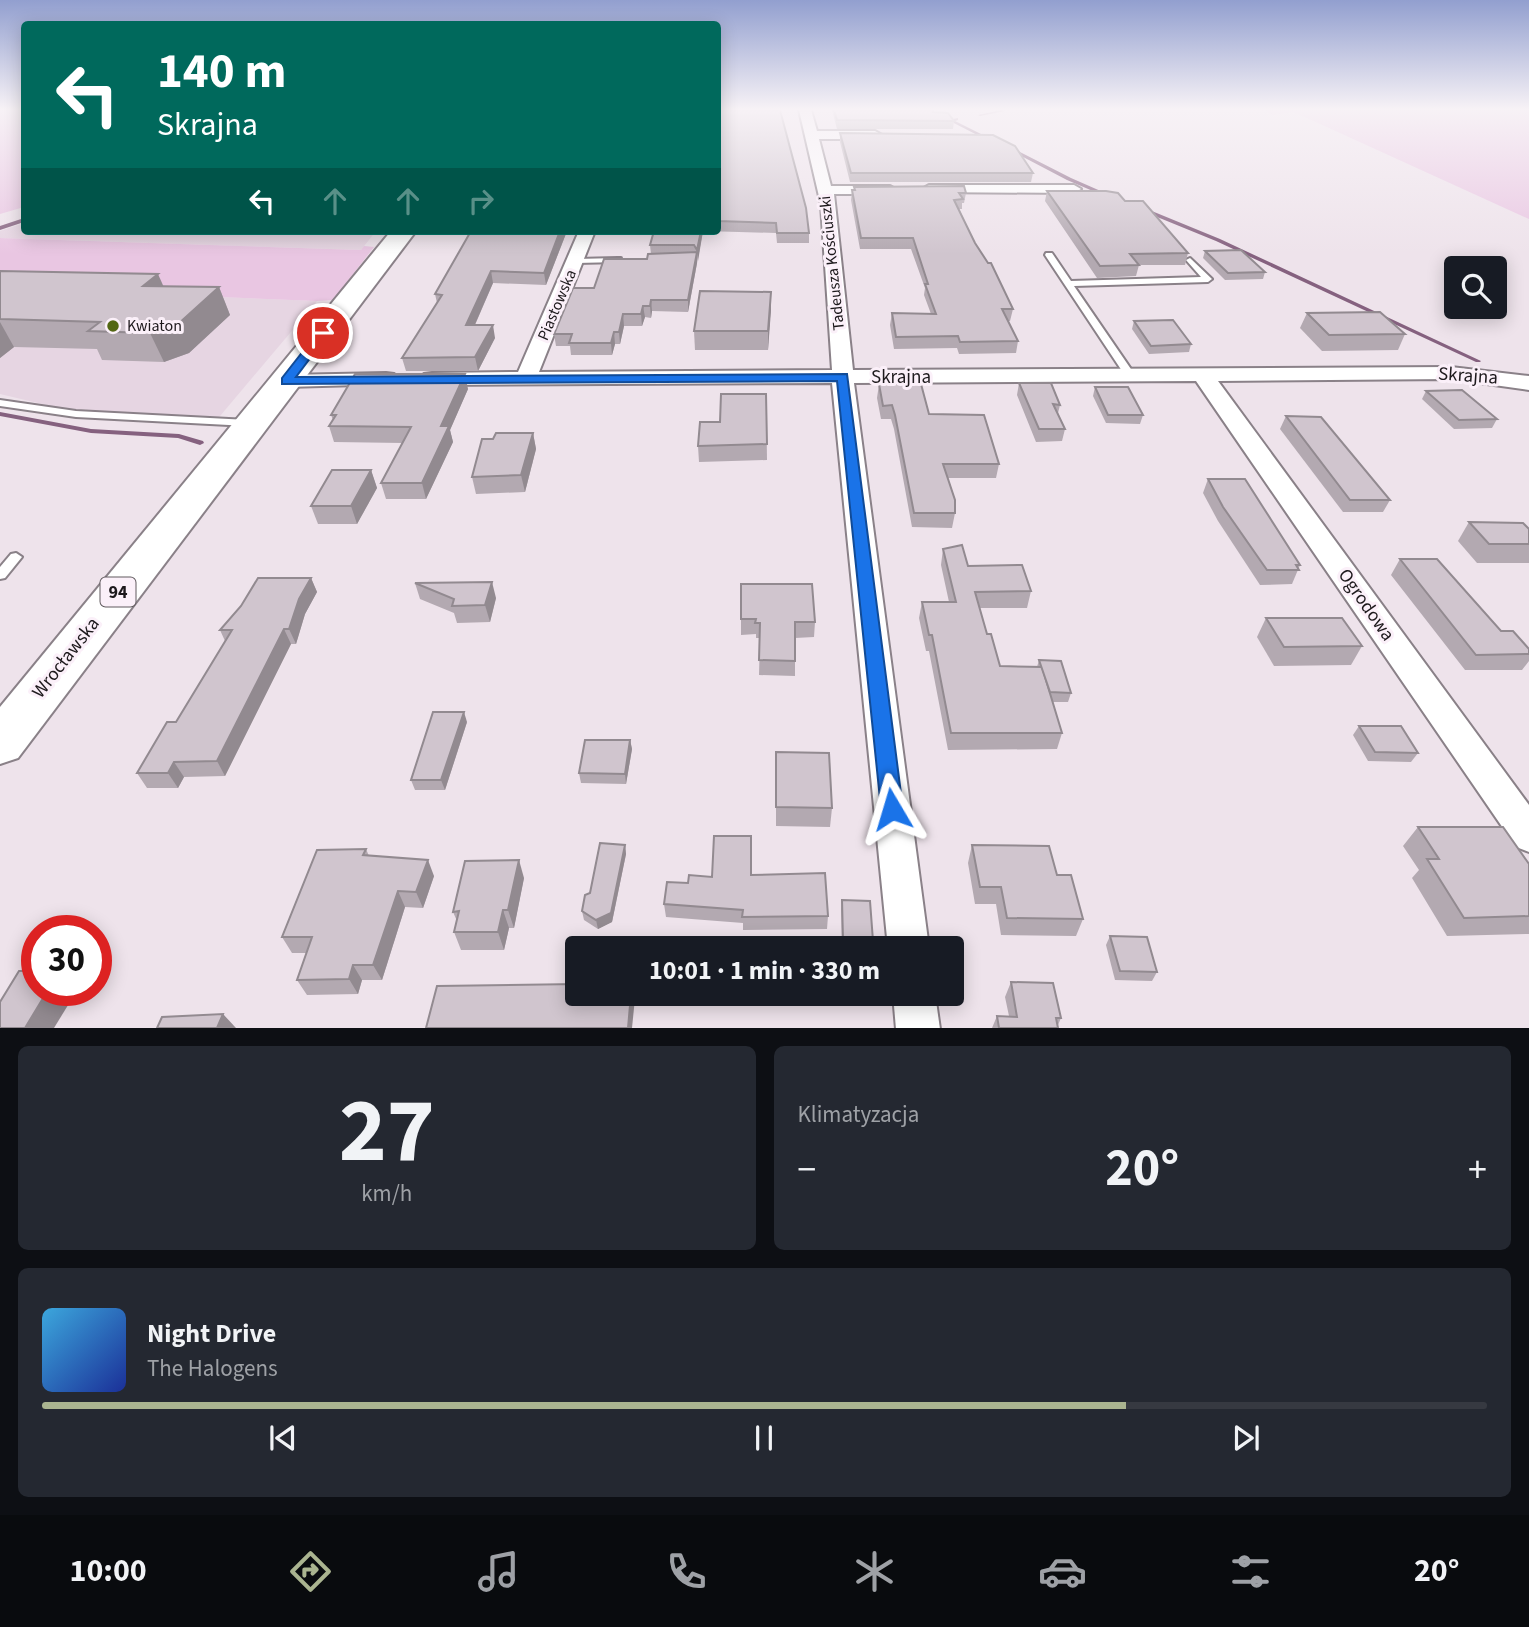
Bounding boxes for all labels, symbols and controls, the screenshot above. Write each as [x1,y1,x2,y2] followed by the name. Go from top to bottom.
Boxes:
[157,37,286,107] text: 140 m
[42,49,133,140] icon: left
[157,102,258,148] text: Skrajna
[243,182,281,220] icon: left
[316,182,354,220] icon: ahead
[389,182,427,220] icon: ahead
[462,182,500,220] icon: right
[814,195,850,331] street label: Tadeusza Kościuszki
[1444,256,1507,319] map controls
[1444,256,1507,319] button: search
[532,266,582,344] street label: Piastowska
[293,303,353,363] pin
[304,314,342,352] icon: arrive
[127,315,182,337] place label: Kwiaton
[105,318,121,334] marker: Kwiaton
[1437,360,1499,392] street label: Skrajna
[871,364,931,391] street label: Skrajna
[1331,563,1401,647] street label: Ogrodowa
[100,578,136,606] road number: 94
[26,612,106,704] street label: Wrocławska
[855,772,929,846] position arrow
[21,915,112,1006] speed limit sign: 30
[649,952,880,989] text: 10:01 · 1 min · 330 m
[339,1067,435,1196] text: 27
[798,1098,919,1131] text: Klimatyzacja
[1105,1132,1179,1206] text: 20°
[798,1143,816,1197] text: −
[1468,1143,1487,1197] text: +
[361,1177,412,1210] text: km/h
[147,1315,276,1352] text: Night Drive
[147,1352,278,1385] text: The Halogens
[264,1419,302,1457] icon: previous
[745,1419,783,1457] icon: pause
[1227,1419,1265,1457] icon: next
[286,1547,335,1596] icon: directions
[474,1547,523,1596] icon: music
[662,1547,711,1596] icon: phone
[850,1547,899,1596] icon: climate
[1038,1547,1087,1596] icon: car
[1226,1547,1275,1596] icon: filters
[70,1548,147,1594] text: 10:00
[1414,1548,1459,1594] text: 20°

